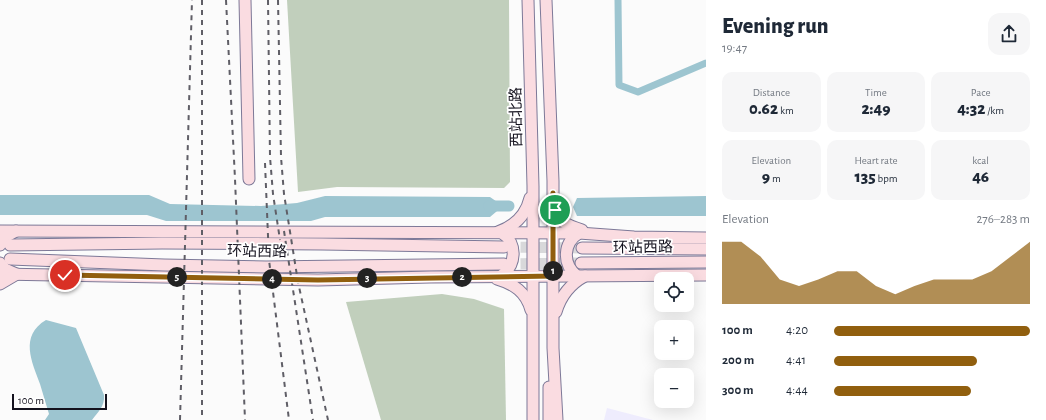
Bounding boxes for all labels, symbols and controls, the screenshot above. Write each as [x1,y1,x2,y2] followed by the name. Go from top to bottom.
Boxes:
[988,13,1030,55] button: share
[722,15,829,37] text: Evening run
[722,42,747,55] text: 19:47
[506,87,525,147] street label: 西站北路
[753,87,790,98] text: Distance
[865,87,887,98] text: Time
[971,87,991,98] text: Pace
[749,100,778,117] text: 0.62
[861,100,891,117] text: 2:49
[957,100,985,117] text: 4:32
[778,105,794,116] text: km
[985,105,1004,116] text: /km
[751,155,791,166] text: Elevation
[854,155,898,166] text: Heart rate
[972,155,989,166] text: kcal
[762,168,770,185] text: 9
[855,168,876,185] text: 135
[972,168,989,185] text: 46
[770,173,781,184] text: m
[876,173,897,184] text: bpm
[538,193,572,227] pin
[544,199,566,221] icon: arrive
[722,213,769,226] text: Elevation
[976,213,1030,226] text: 276–283 m
[613,238,673,256] street label: 环站西路
[227,242,287,260] street label: 环站西路
[48,258,82,292] pin
[543,261,563,281] pin: 1
[54,264,76,286] icon: check
[551,265,555,276] text: 1
[167,267,187,287] pin: 5
[452,267,472,287] pin: 2
[357,268,377,288] pin: 3
[262,269,282,289] pin: 4
[175,271,179,282] text: 5
[459,271,465,282] text: 2
[365,272,369,283] text: 3
[654,272,694,408] map controls
[654,272,694,312] button: locate
[269,273,275,284] text: 4
[654,320,694,360] button: +
[722,324,753,337] text: 100 m
[786,324,808,337] text: 4:20
[722,354,754,367] text: 200 m
[786,354,806,367] text: 4:41
[654,368,694,408] button: −
[722,384,754,397] text: 300 m
[786,384,808,397] text: 4:44
[12,392,107,411] scale bar
[18,395,44,406] text: 100 m

